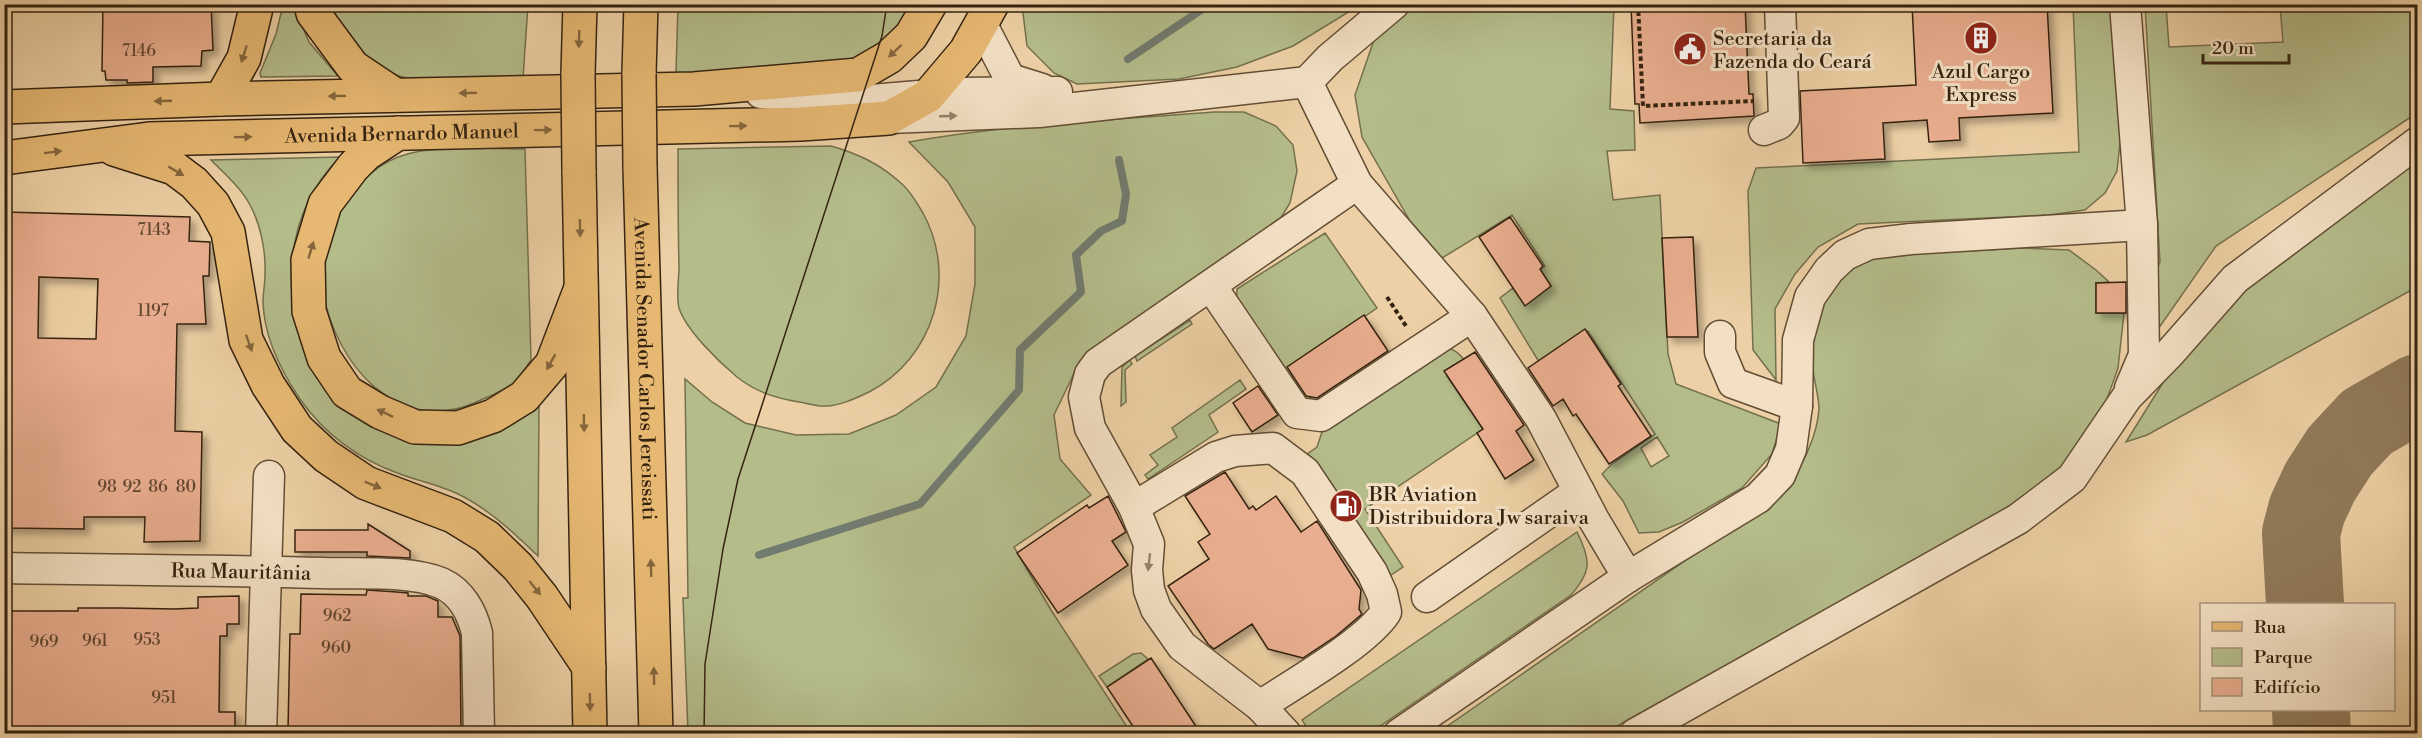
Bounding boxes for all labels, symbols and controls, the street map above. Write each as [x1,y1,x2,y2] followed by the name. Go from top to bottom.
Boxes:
[1963,20,1999,56] building icon: Azul Cargo Express
[1713,27,1872,75] place label: Secretaria da Fazenda do Ceará
[2203,27,2288,65] scale bar
[574,30,583,49] one-way arrow
[1672,31,1708,67] public building icon: Secretaria da Fazenda do Ceará
[2212,37,2254,60] text: 20 m
[122,41,156,61] house number: 7146
[888,44,903,57] one-way arrow
[238,45,248,63] one-way arrow
[1931,60,2030,108] place label: Azul Cargo Express
[458,89,477,98] one-way arrow
[327,92,346,101] one-way arrow
[153,97,172,106] one-way arrow
[938,111,957,121] one-way arrow
[283,119,519,150] street label: Avenida Bernardo Manuel
[728,121,747,131] one-way arrow
[533,125,552,135] one-way arrow
[233,132,252,142] one-way arrow
[43,147,62,156] one-way arrow
[168,165,184,176] one-way arrow
[627,216,661,521] street label: Avenida Senador Carlos Jereissati
[575,219,585,238] one-way arrow
[137,220,171,240] house number: 7143
[307,241,316,259] one-way arrow
[137,301,169,321] house number: 1197
[244,334,254,352] one-way arrow
[547,353,557,371] one-way arrow
[376,409,393,418] one-way arrow
[579,414,589,433] one-way arrow
[97,477,117,497] house number: 98
[123,477,141,497] house number: 92
[148,477,168,497] house number: 86
[176,477,196,497] house number: 80
[365,481,383,491] one-way arrow
[1368,483,1590,531] place label: BR Aviation Distribuidora Jw saraiva
[1328,488,1364,524] fuel station icon: BR Aviation Distribuidora Jw saraiva
[1144,553,1154,572] one-way arrow
[647,558,656,577] one-way arrow
[171,559,312,587] street label: Rua Mauritânia
[528,580,540,595] one-way arrow
[2200,603,2395,711] legend
[323,606,351,626] house number: 962
[2254,616,2287,639] text: Rua
[133,630,161,650] house number: 953
[82,631,108,651] house number: 961
[29,632,59,652] house number: 969
[321,638,351,658] house number: 960
[2254,646,2313,669] text: Parque
[650,667,659,686] one-way arrow
[2254,676,2321,699] text: Edifício
[151,688,177,708] house number: 951
[585,692,594,711] one-way arrow

